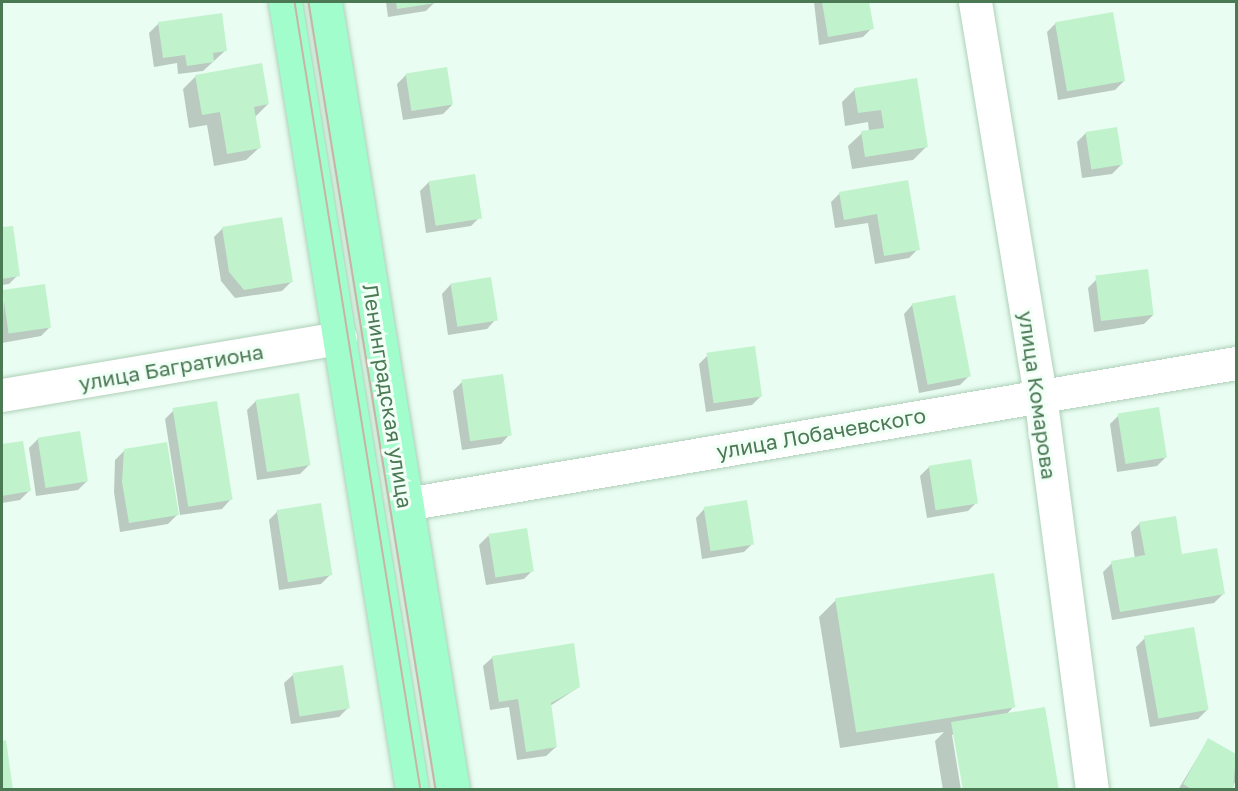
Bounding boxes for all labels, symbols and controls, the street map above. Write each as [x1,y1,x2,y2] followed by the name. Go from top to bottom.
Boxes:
[358,282,418,510] street label: Ленинградская улица
[1014,309,1062,481] street label: улица Комарова
[77,338,265,396] street label: улица Багратиона
[714,402,928,464] street label: улица Лобачевского

